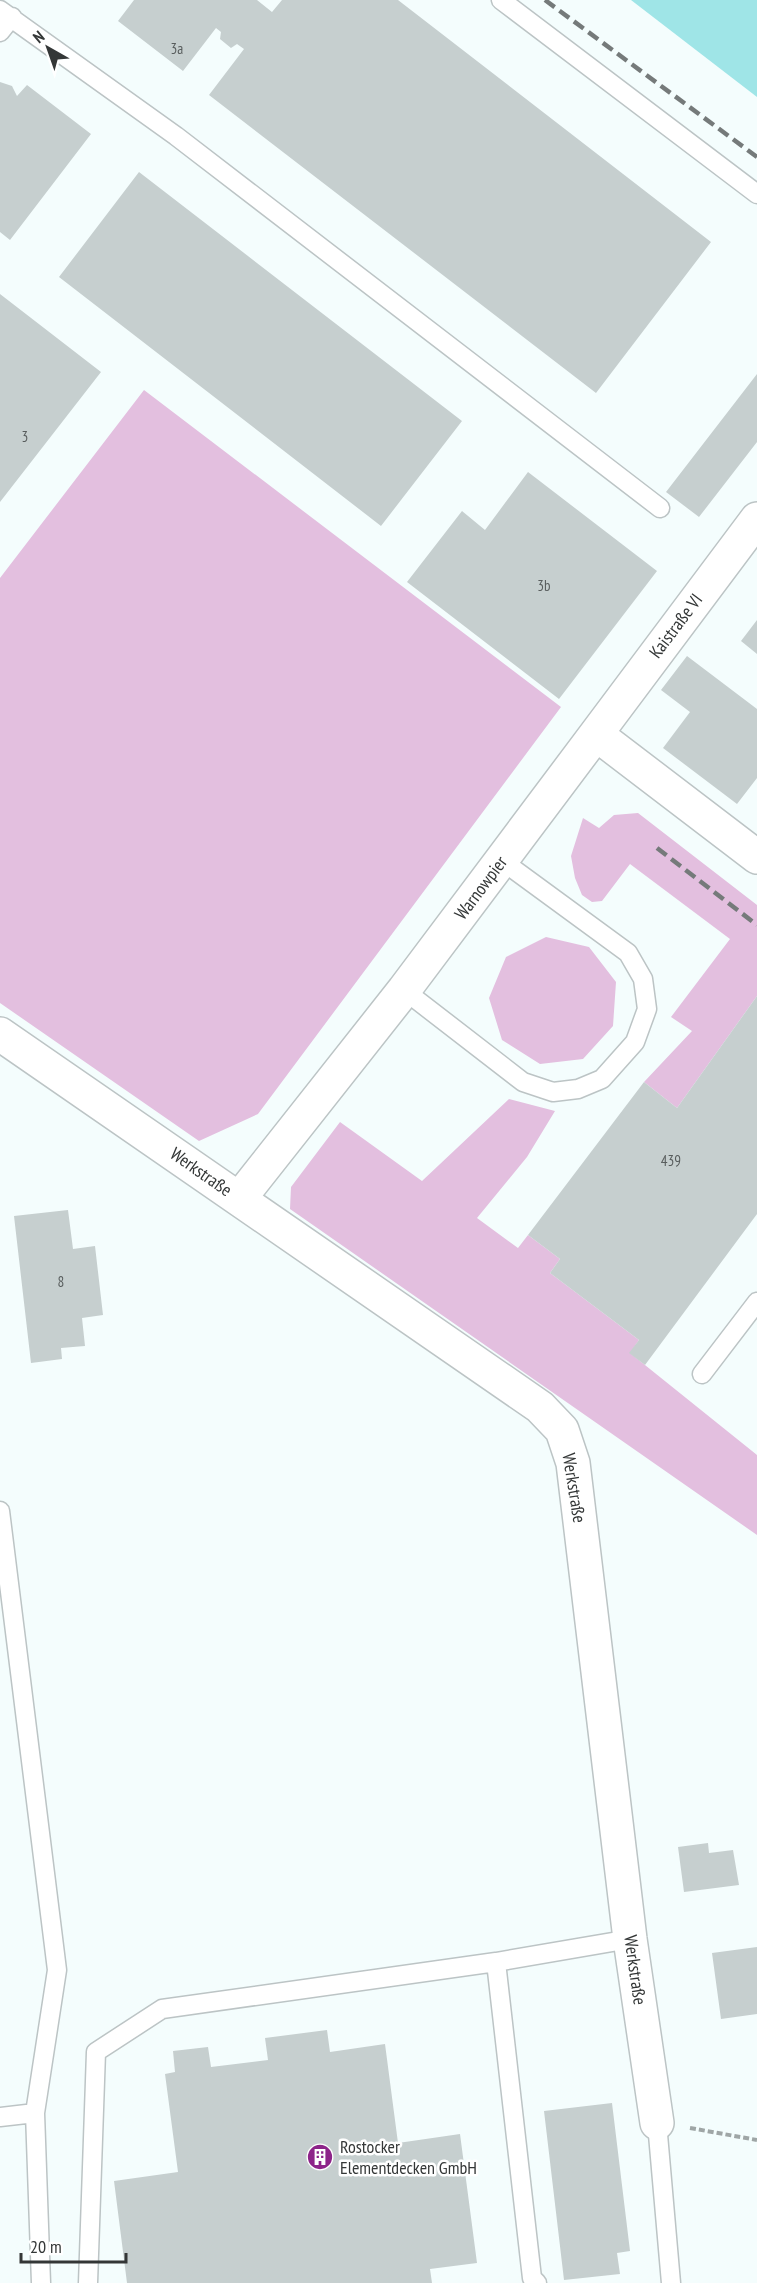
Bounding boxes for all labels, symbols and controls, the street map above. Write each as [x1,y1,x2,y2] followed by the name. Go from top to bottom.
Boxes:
[18,18,78,78] north arrow
[29,26,48,47] text: N
[171,39,183,58] house number: 3a
[22,427,28,446] house number: 3
[537,576,551,595] house number: 3b
[644,589,707,663] street label: Kaistraße VI
[449,851,512,924] street label: Warnowpier
[166,1142,237,1201] street label: Werkstraße
[661,1151,681,1170] house number: 439
[58,1272,64,1291] house number: 8
[558,1451,591,1524] street label: Werkstraße
[619,1934,652,2006] street label: Werkstraße
[340,2135,477,2179] place label: Rostocker Elementdecken GmbH
[305,2142,335,2172] building icon: Rostocker Elementdecken GmbH
[21,2226,126,2264] scale bar
[30,2235,62,2258] text: 20 m

